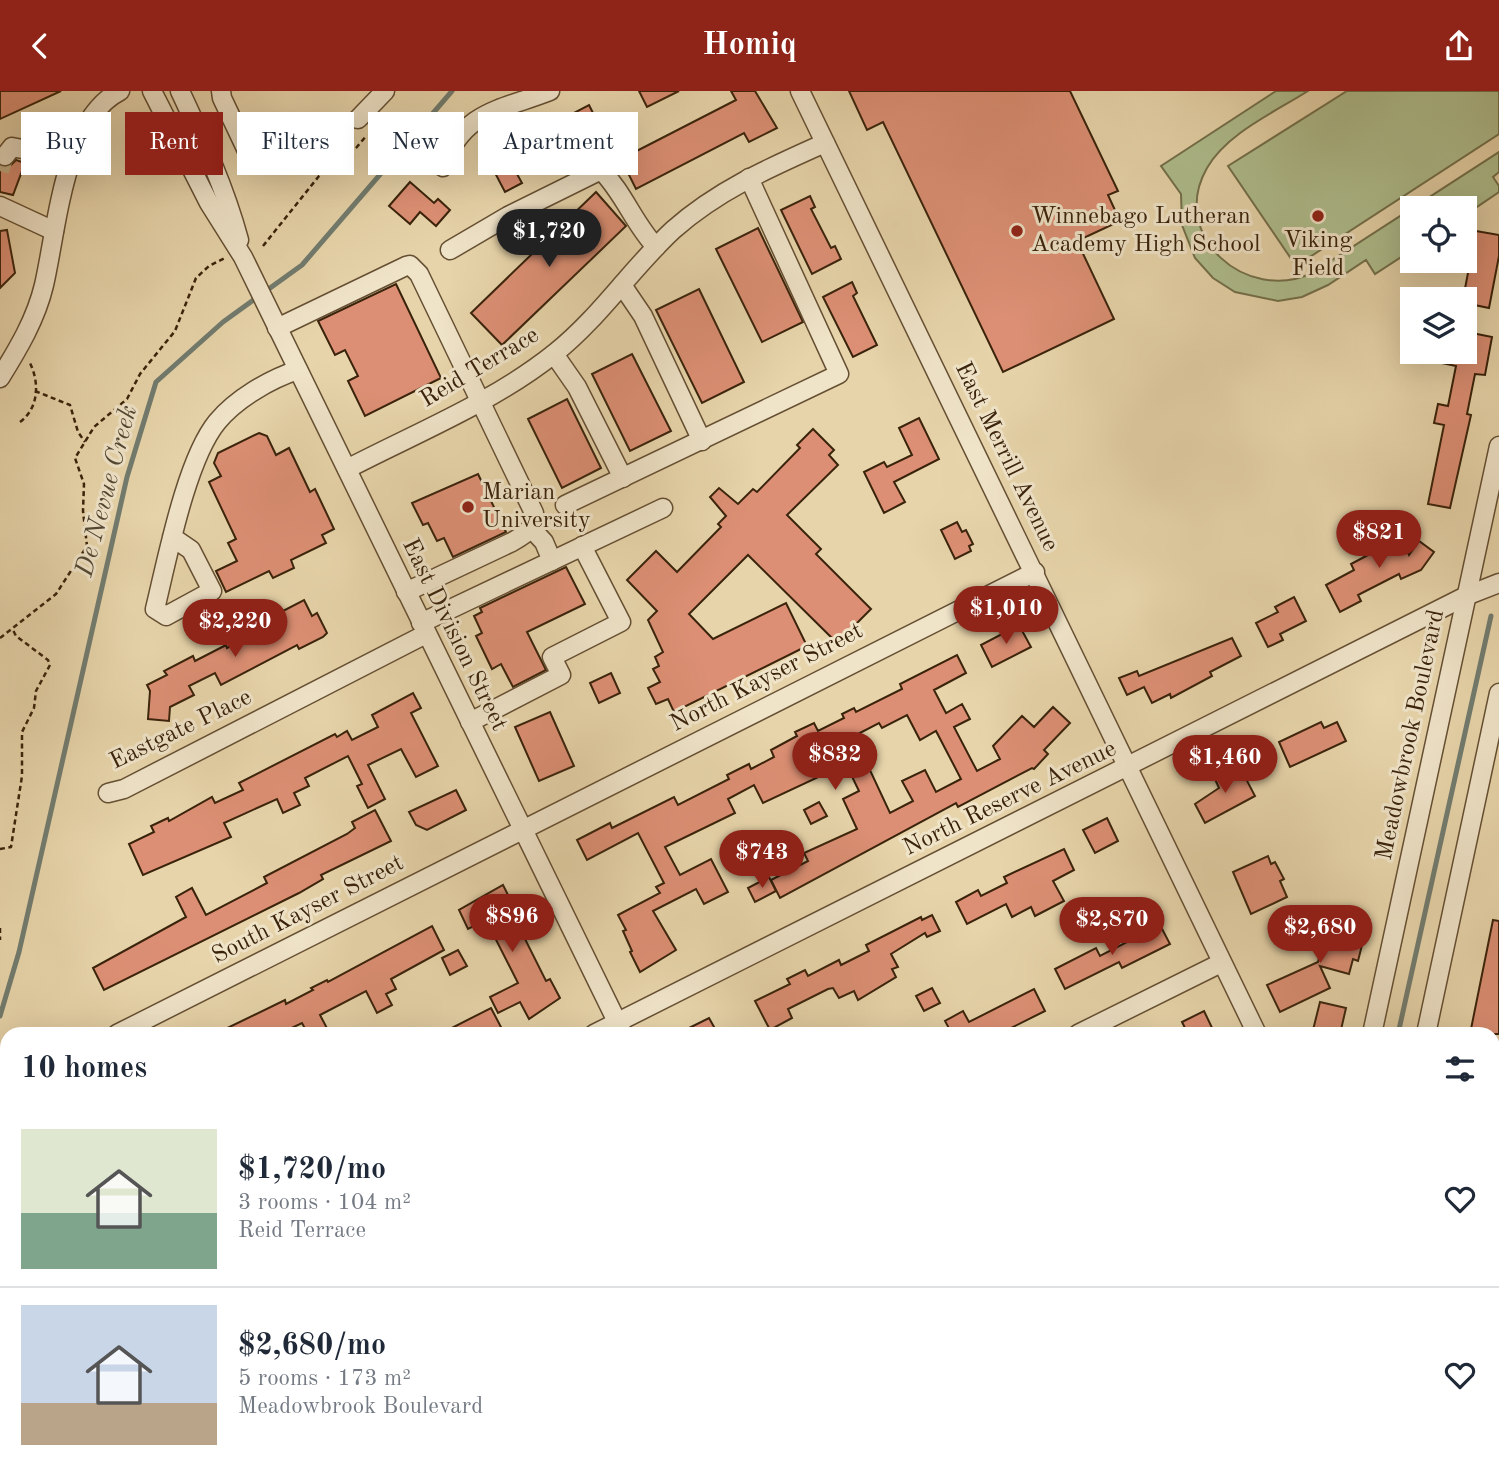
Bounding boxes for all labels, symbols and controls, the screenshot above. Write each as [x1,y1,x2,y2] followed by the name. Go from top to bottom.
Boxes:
[21,27,59,65] icon: back
[1440,27,1478,65] icon: share
[702,30,797,62] text: Homiq
[21,112,111,175] chip: Buy
[125,112,223,175] chip: Rent
[237,112,354,175] chip: Filters
[368,112,464,175] chip: New
[478,112,638,175] chip: Apartment
[1400,196,1477,364] map controls
[1400,196,1477,273] button: locate
[1031,205,1261,257] place label: Winnebago Lutheran Academy High School
[1310,208,1326,224] marker: Viking Field
[492,209,606,269] pin: $1,720
[512,220,586,243] text: $1,720
[1009,223,1025,239] marker: Winnebago Lutheran Academy High School
[1284,229,1352,281] place label: Viking Field
[1400,287,1477,364] button: layers
[417,323,543,413] street label: Reid Terrace
[950,359,1062,555] street label: East Merrill Avenue
[71,402,142,581] water label: De Nevue Creek
[482,481,591,533] place label: Marian University
[460,499,476,515] marker: Marian University
[1338,511,1420,570] pin: $821
[1352,521,1406,544] text: $821
[397,535,511,735] street label: East Division Street
[949,587,1063,646] pin: $1,010
[969,597,1043,620] text: $1,010
[178,599,292,659] pin: $2,220
[1373,607,1449,863] street label: Meadowbrook Boulevard
[198,610,272,633] text: $2,220
[667,619,867,737] street label: North Kayser Street
[106,685,256,775] street label: Eastgate Place
[794,733,876,792] pin: $832
[1168,735,1282,795] pin: $1,460
[900,737,1120,861] street label: North Reserve Avenue
[808,743,862,766] text: $832
[1188,746,1262,769] text: $1,460
[721,831,803,890] pin: $743
[735,841,789,864] text: $743
[208,851,408,969] street label: South Kayser Street
[471,895,553,954] pin: $896
[1055,897,1169,957] pin: $2,870
[485,905,539,928] text: $896
[1263,905,1377,965] pin: $2,680
[1075,908,1149,931] text: $2,870
[1283,916,1357,939] text: $2,680
[1441,1050,1479,1088] icon: filters
[21,1054,147,1084] text: 10 homes
[238,1155,386,1185] text: $1,720/mo
[77,1157,161,1241] icon: home
[1441,1180,1479,1218] icon: heart
[238,1191,411,1214] text: 3 rooms · 104 m²
[238,1219,366,1242] text: Reid Terrace
[238,1331,386,1361] text: $2,680/mo
[77,1333,161,1417] icon: home
[1441,1356,1479,1394] icon: heart
[238,1367,411,1390] text: 5 rooms · 173 m²
[238,1395,483,1418] text: Meadowbrook Boulevard

